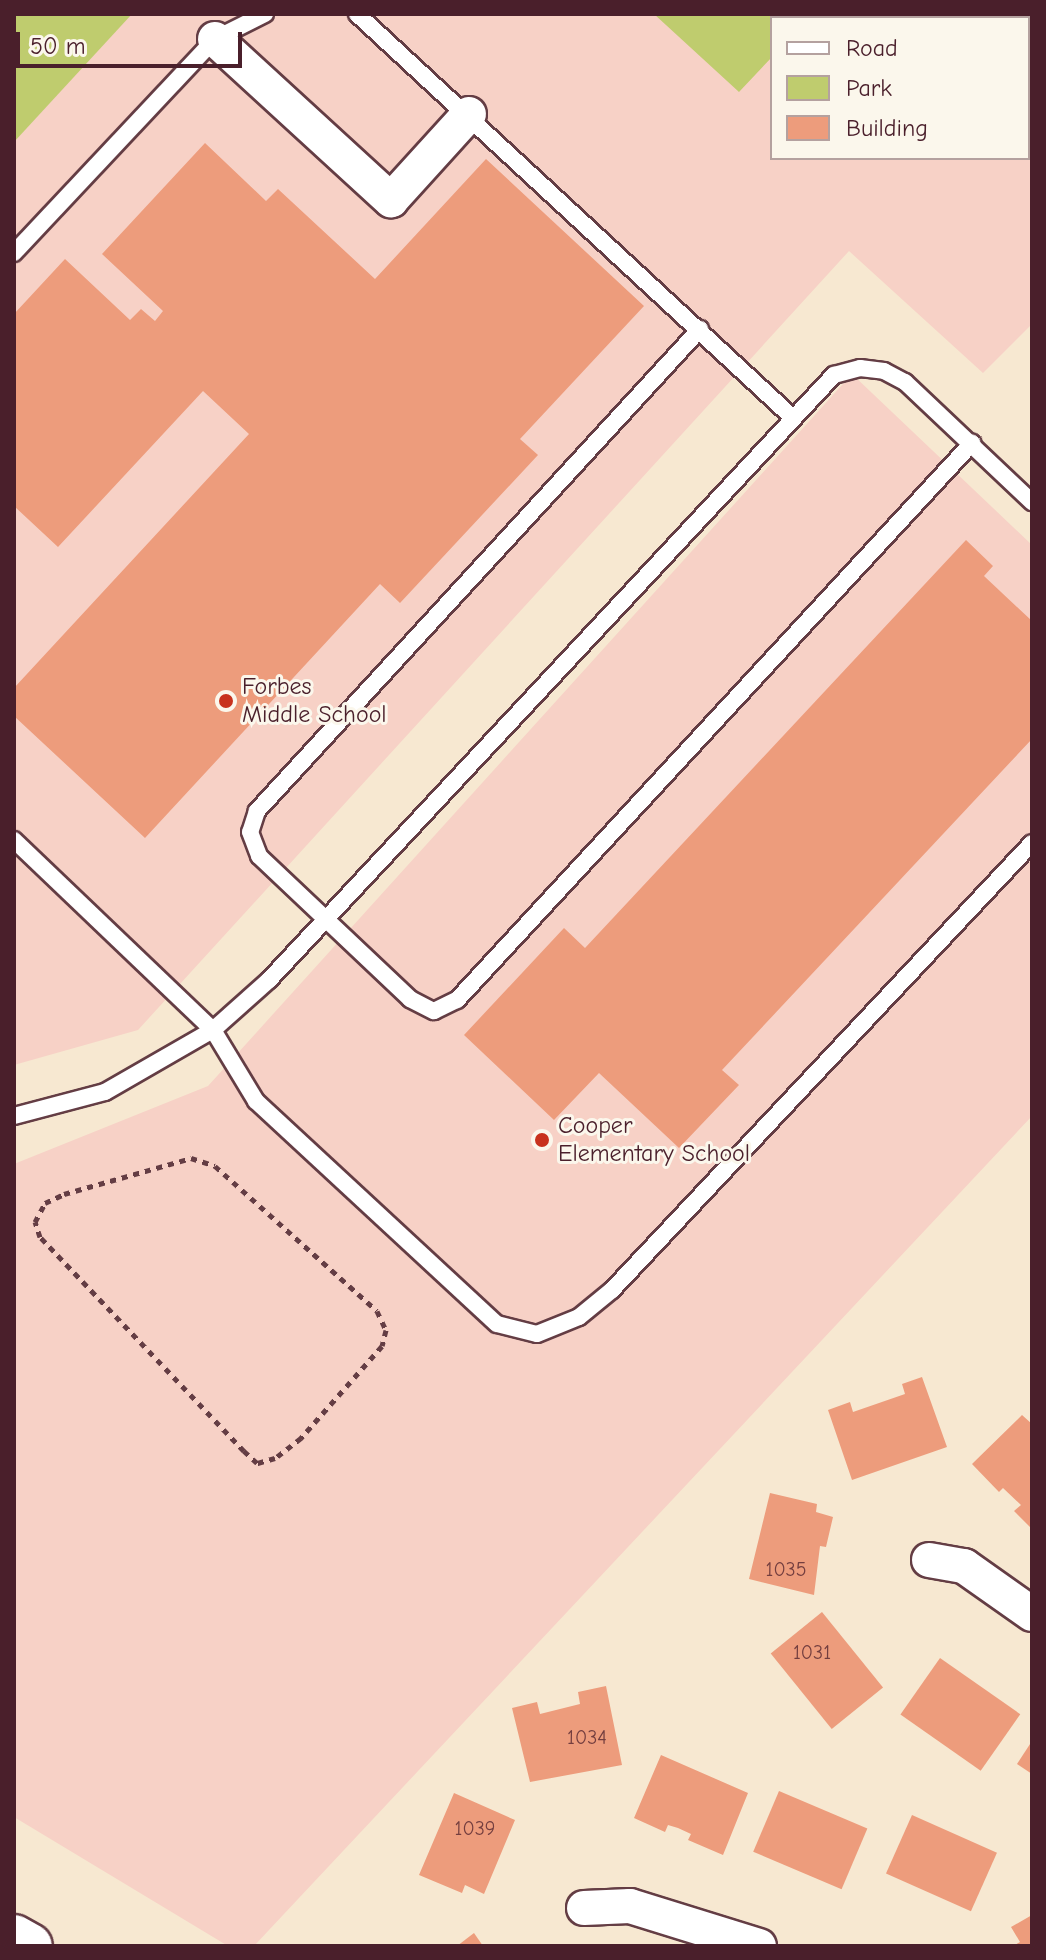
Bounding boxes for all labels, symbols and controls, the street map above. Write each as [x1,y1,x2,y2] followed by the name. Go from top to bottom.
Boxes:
[20,16,246,66] scale bar
[770,16,1030,160] legend
[30,32,86,60] text: 50 m
[846,34,898,62] text: Road
[846,74,892,102] text: Park
[846,114,928,142] text: Building
[242,673,387,729] place label: Forbes Middle School
[217,692,235,710] marker: Forbes Middle School
[558,1112,750,1168] place label: Cooper Elementary School
[533,1131,551,1149] marker: Cooper Elementary School
[765,1557,807,1581] house number: 1035
[793,1640,831,1664] house number: 1031
[567,1725,607,1749] house number: 1034
[455,1816,495,1840] house number: 1039

